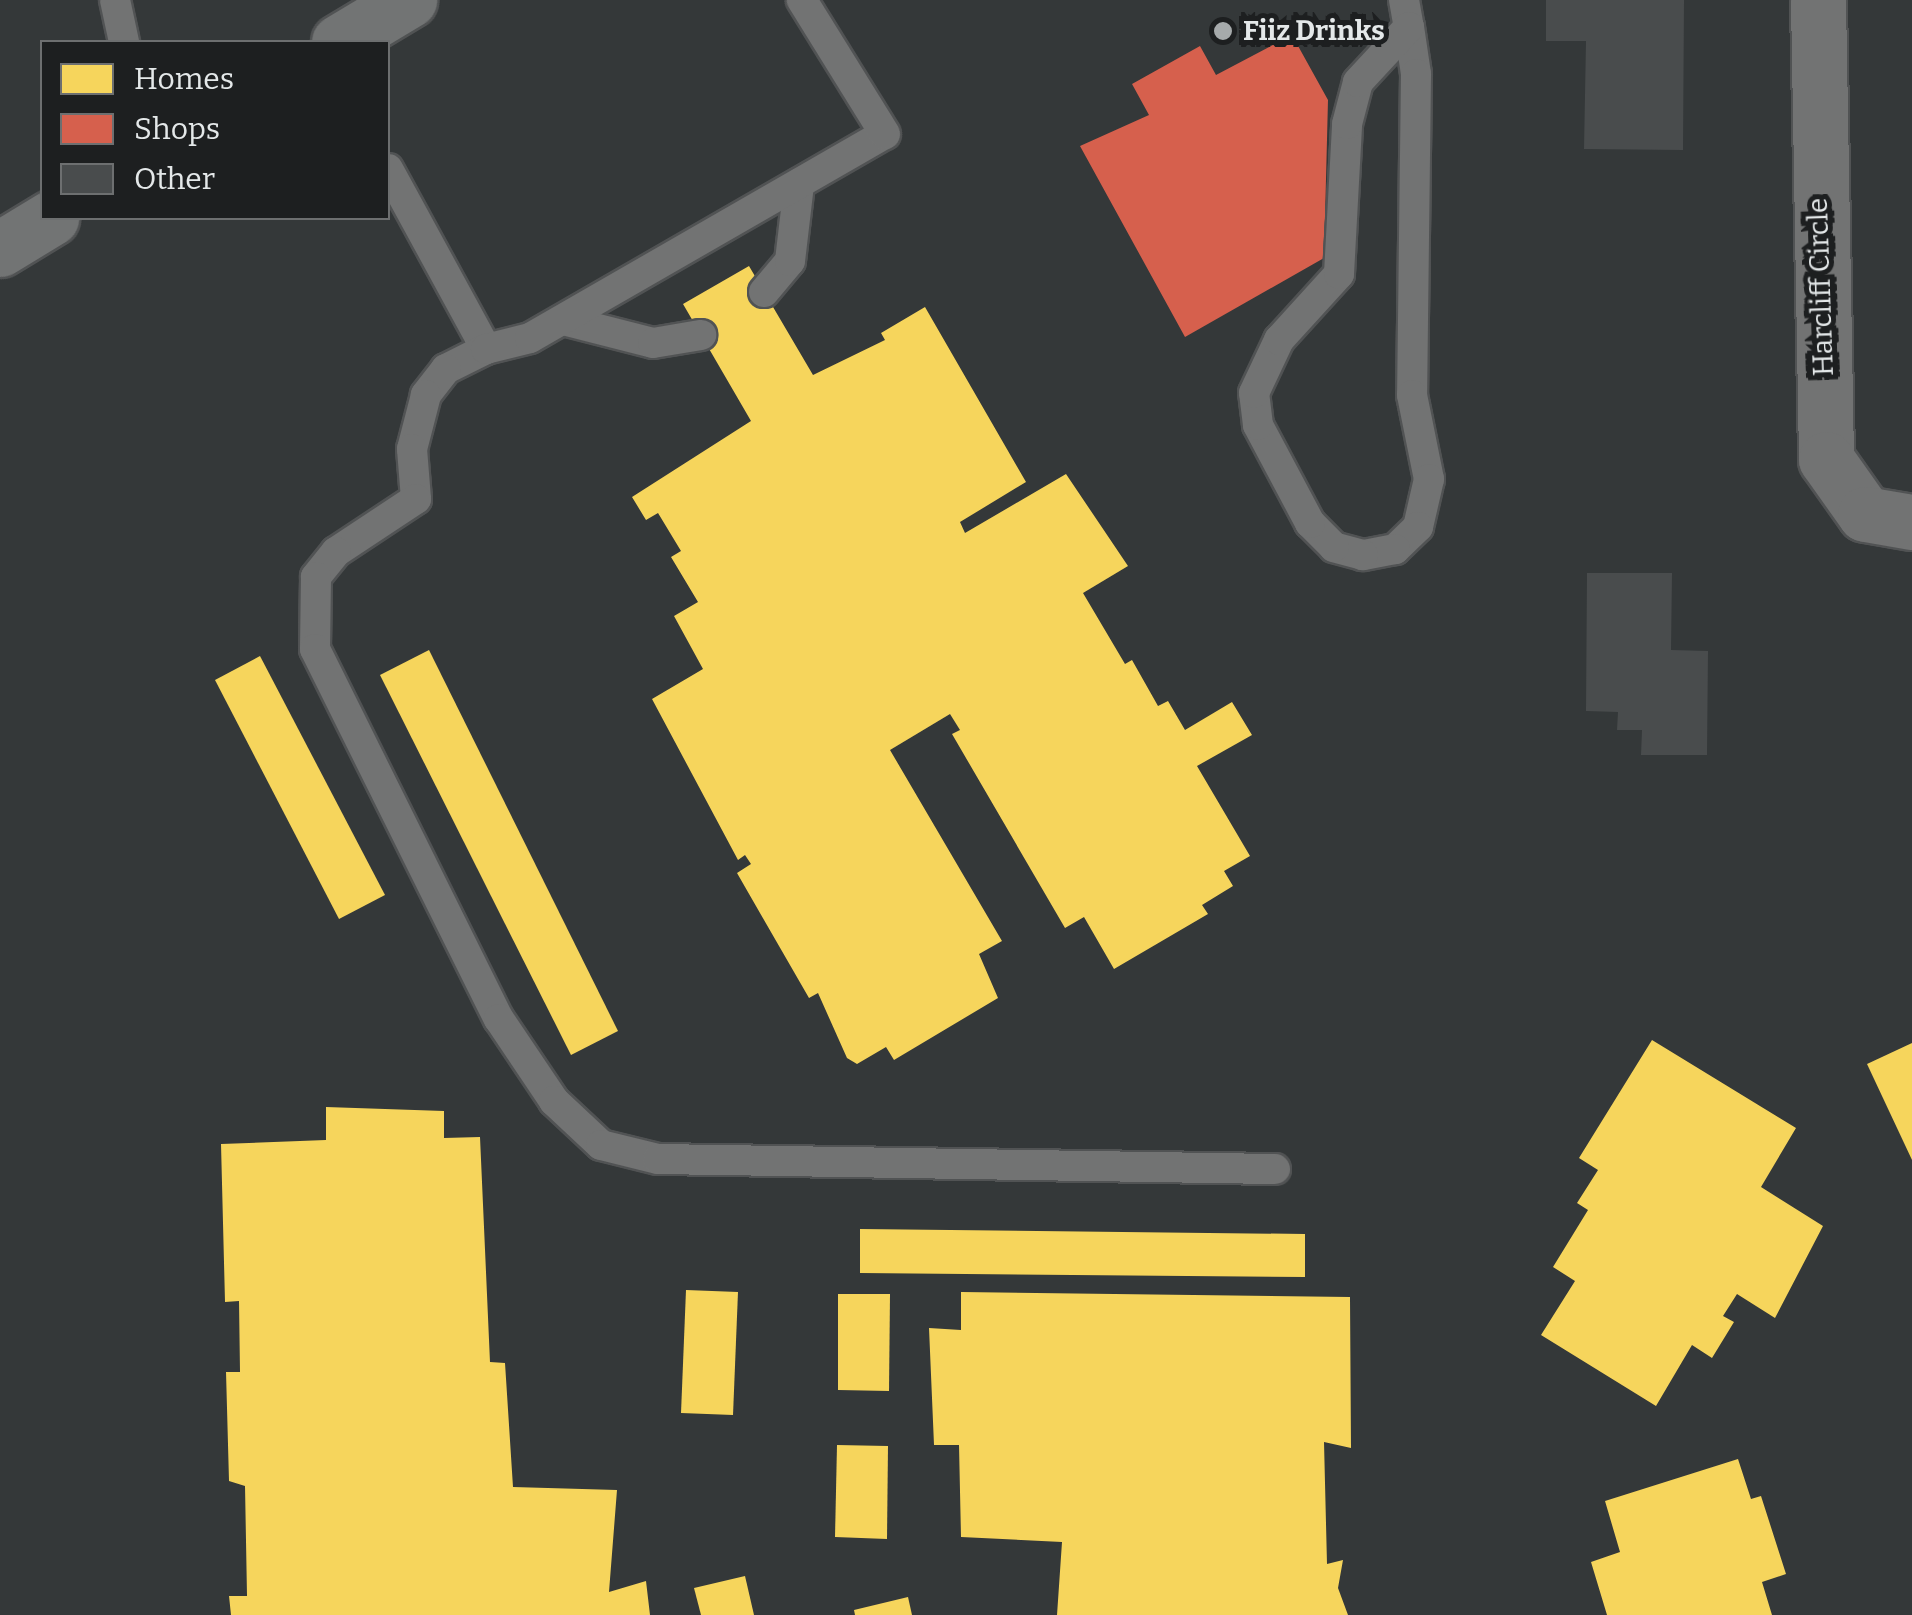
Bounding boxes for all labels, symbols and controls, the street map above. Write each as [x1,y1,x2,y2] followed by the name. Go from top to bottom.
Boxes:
[1243,14,1385,48] place label: Fiiz Drinks
[1212,20,1234,42] marker: Fiiz Drinks
[40,40,390,220] legend
[134,61,234,97] text: Homes
[134,111,220,147] text: Shops
[134,161,215,197] text: Other
[1801,197,1841,377] street label: Harcliff Circle

